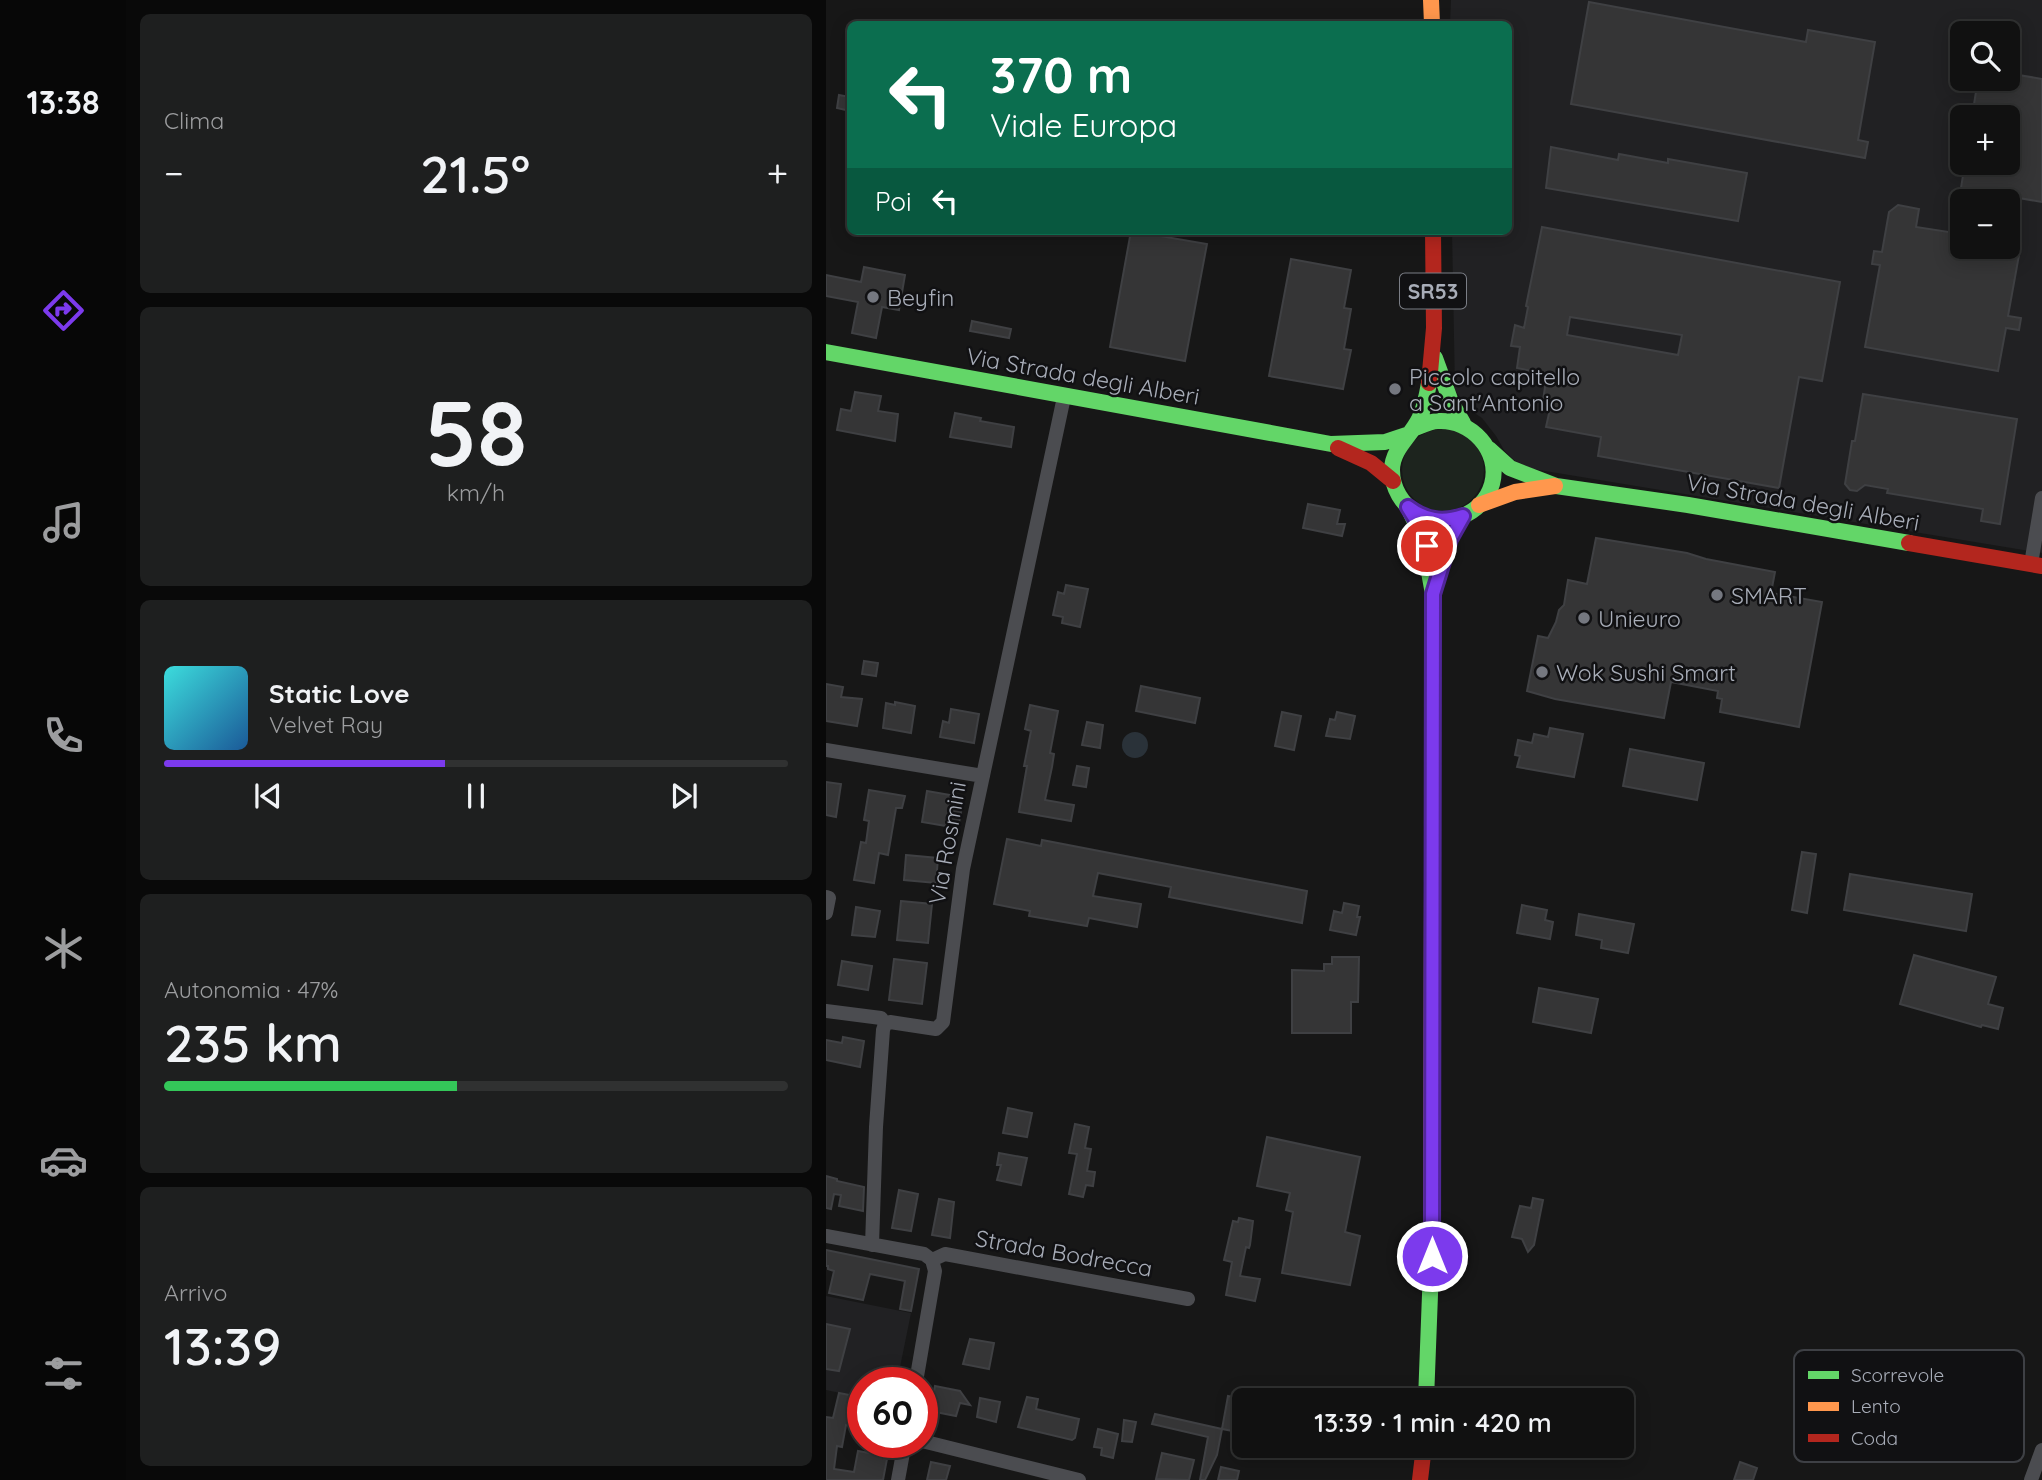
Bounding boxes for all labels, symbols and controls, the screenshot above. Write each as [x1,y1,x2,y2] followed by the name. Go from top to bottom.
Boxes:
[1950,21,2020,259] map controls
[1950,21,2020,91] button: search
[990,44,1132,105] text: 370 m
[875,49,966,140] icon: left
[26,82,100,122] text: 13:38
[990,105,1177,145] text: Viale Europa
[1950,105,2020,175] button: +
[164,106,224,135] text: Clima
[420,141,530,206] text: 21.5°
[164,149,184,197] text: −
[767,149,788,197] text: +
[926,182,964,220] icon: left
[875,185,912,218] text: Poi
[1950,189,2020,259] button: −
[1400,274,1466,308] road number: SR53
[887,283,954,312] place label: Beyfin
[39,286,88,335] icon: directions
[865,289,881,305] marker: Beyfin
[964,341,1202,411] street label: Via Strada degli Alberi
[1409,362,1580,417] place label: Piccolo capitello a Sant'Antonio
[425,375,527,489] text: 58
[1387,381,1403,397] marker: Piccolo capitello a Sant'Antonio
[1684,467,1922,537] street label: Via Strada degli Alberi
[447,478,505,507] text: km/h
[39,498,88,547] icon: music
[1397,516,1457,576] pin
[1408,527,1446,565] icon: arrive
[1731,581,1807,610] place label: SMART
[1709,587,1725,603] marker: SMART
[1598,604,1681,633] place label: Unieuro
[1576,610,1592,626] marker: Unieuro
[1556,658,1736,687] place label: Wok Sushi Smart
[1534,664,1550,680] marker: Wok Sushi Smart
[269,677,410,710] text: Static Love
[269,710,383,739] text: Velvet Ray
[39,711,88,760] icon: phone
[249,777,287,815] icon: previous
[457,777,495,815] icon: pause
[665,777,703,815] icon: next
[922,779,972,907] street label: Via Rosmini
[39,924,88,973] icon: climate
[164,975,338,1004] text: Autonomia · 47%
[164,1010,342,1075] text: 235 km
[39,1136,88,1185] icon: car
[1395,1219,1469,1293] position arrow
[973,1223,1155,1283] street label: Strada Bodrecca
[164,1278,227,1307] text: Arrivo
[164,1313,281,1378] text: 13:39
[39,1349,88,1398] icon: filters
[1794,1350,2024,1462] legend
[1851,1363,1944,1387] text: Scorrevole
[847,1367,938,1458] speed limit sign: 60
[1851,1394,1901,1418] text: Lento
[1314,1406,1552,1439] text: 13:39 · 1 min · 420 m
[1851,1426,1898,1450] text: Coda

